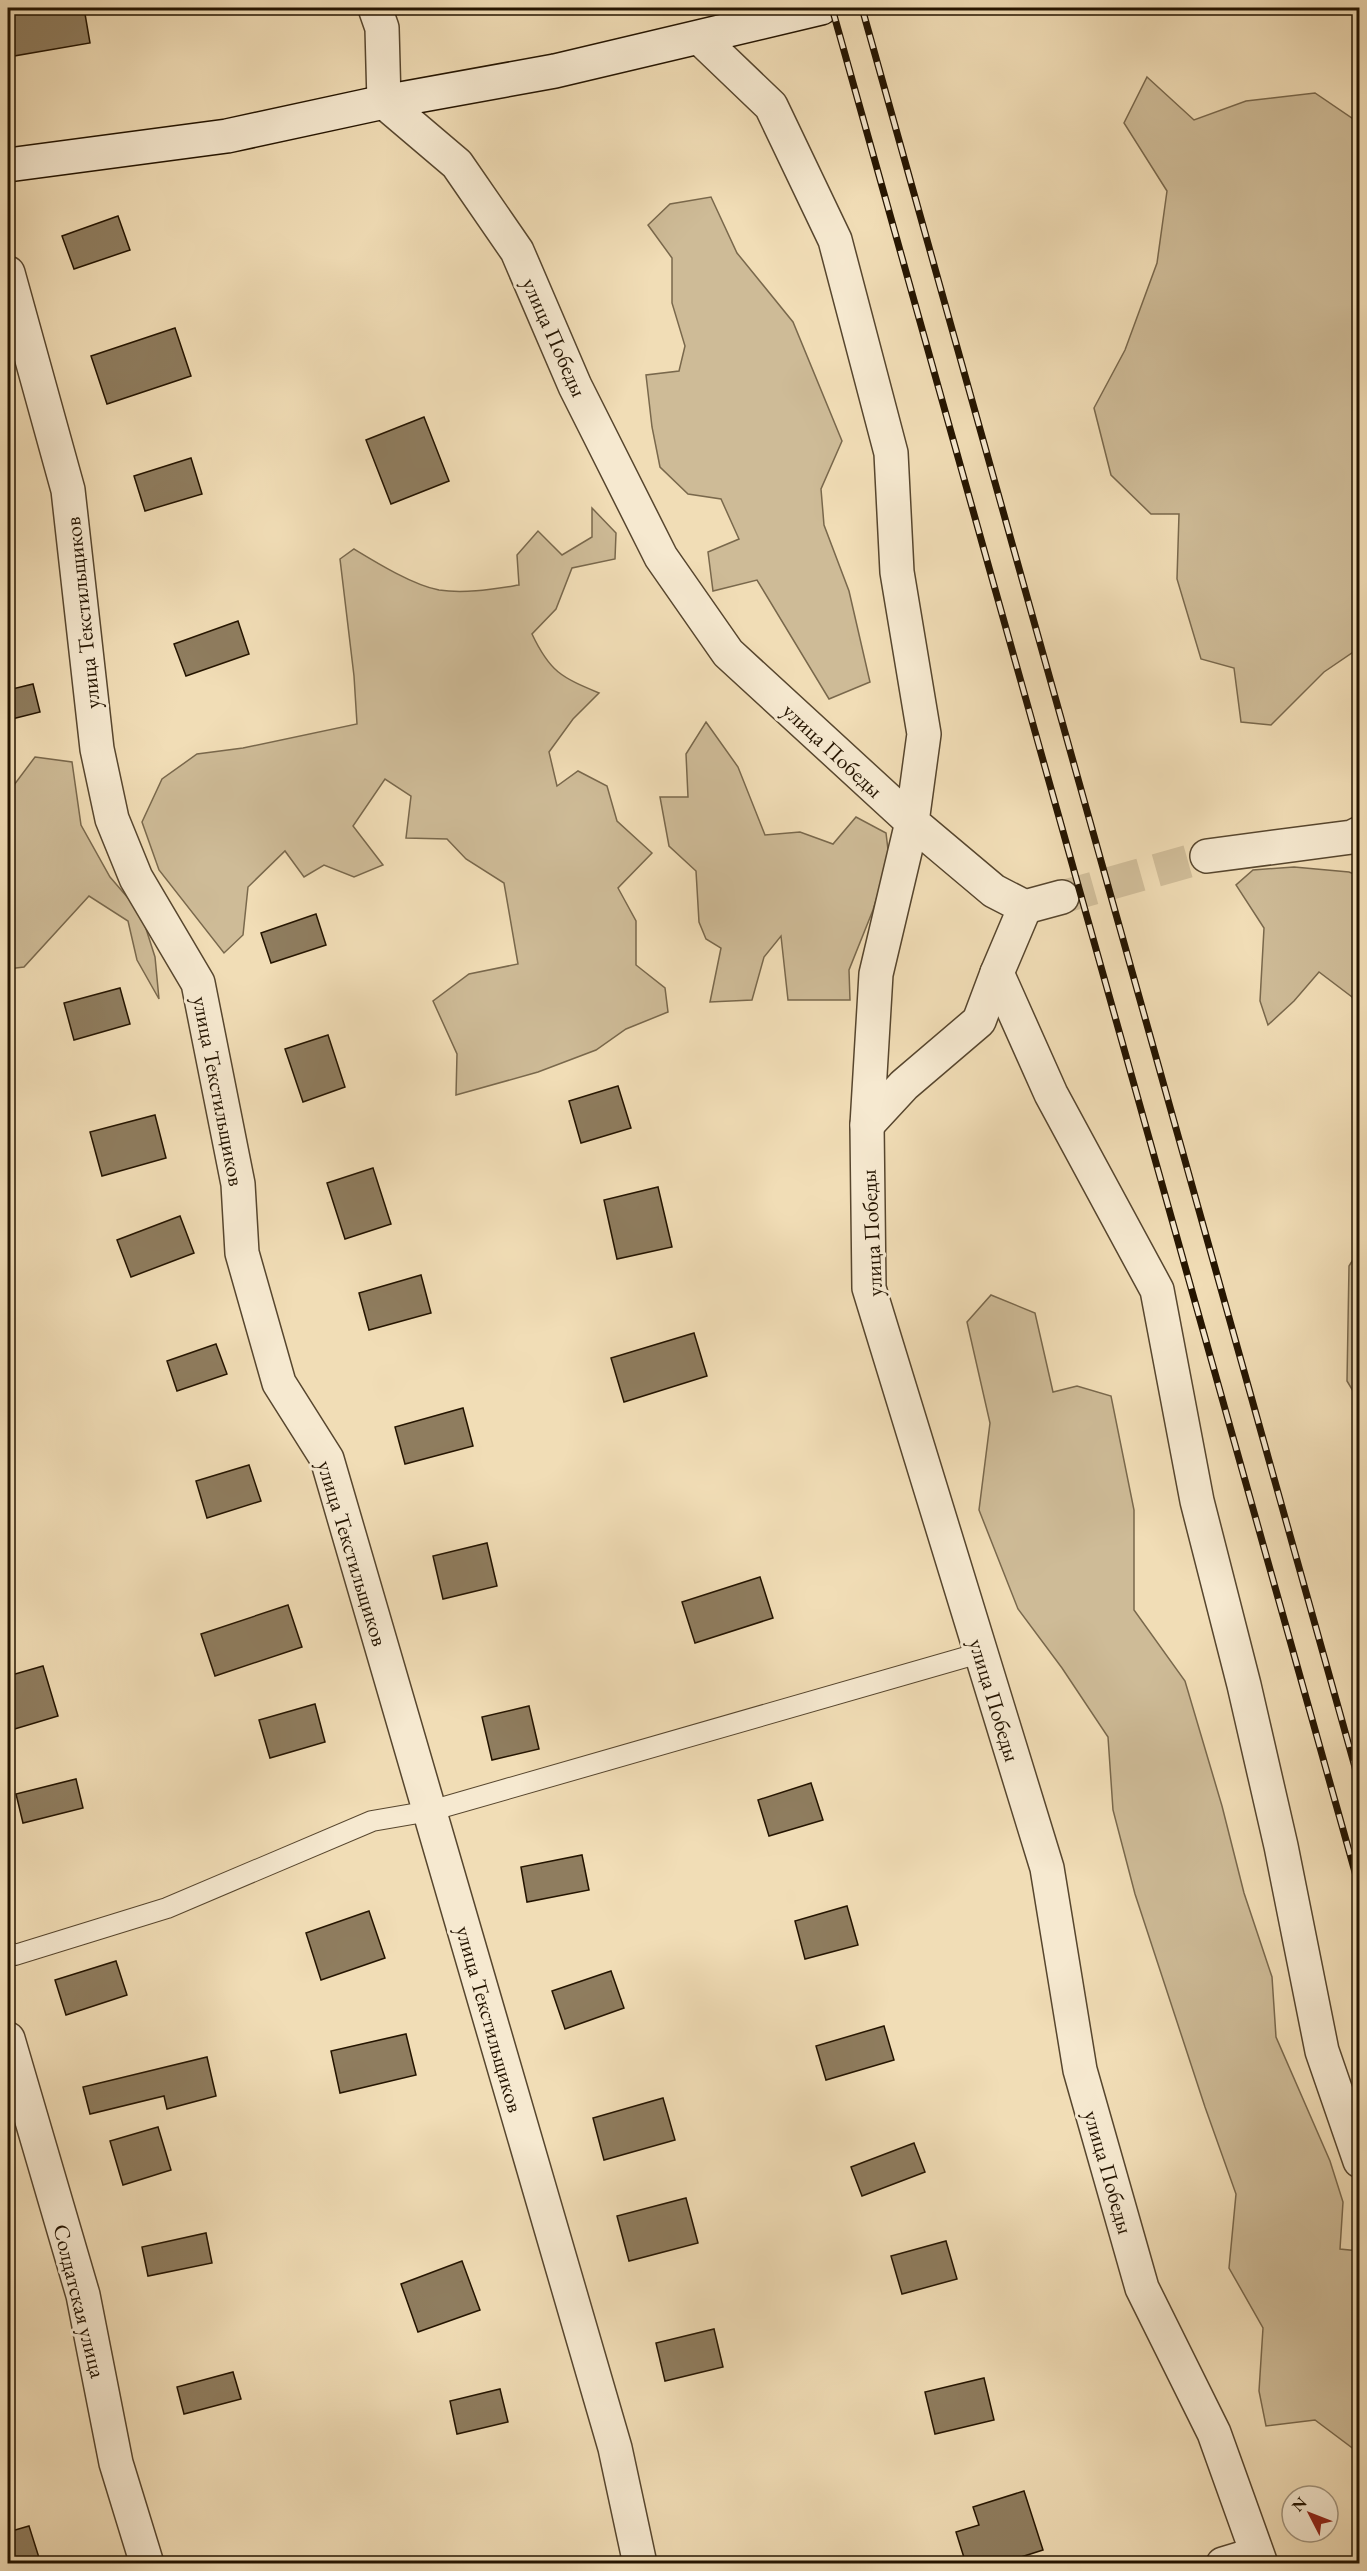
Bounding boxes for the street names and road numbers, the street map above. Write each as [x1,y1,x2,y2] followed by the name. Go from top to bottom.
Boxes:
[515,273,594,401] street label: улица Победы
[58,516,107,710] street label: улица Текстильщиков
[776,696,889,804] street label: улица Победы
[186,994,251,1188] street label: улица Текстильщиков
[854,1169,889,1297] street label: улица Победы
[310,1457,395,1650] street label: улица Текстильщиков
[962,1635,1027,1765] street label: улица Победы
[449,1923,530,2116] street label: улица Текстильщиков
[1077,2107,1140,2237] street label: улица Победы
[46,2221,113,2381] street label: Солдатская улица

